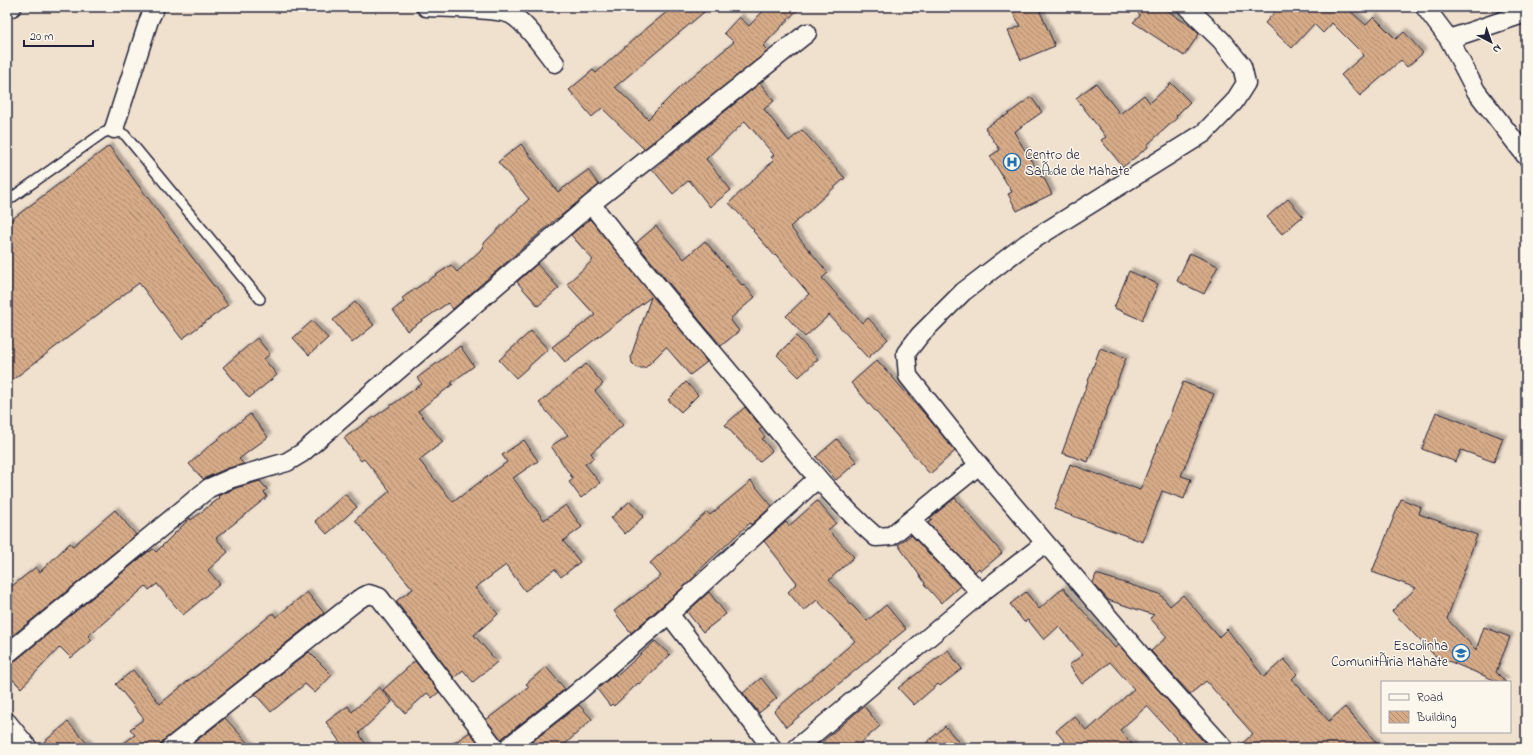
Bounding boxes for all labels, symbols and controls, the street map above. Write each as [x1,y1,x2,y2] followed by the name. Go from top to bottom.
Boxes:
[24,22,93,48] scale bar
[1471,22,1511,62] north arrow
[30,28,53,46] text: 20 m
[1489,40,1505,57] text: N
[1025,145,1130,182] place label: Centro de SaÃºde de Mahate
[1002,152,1022,172] hospital icon: Centro de SaÃºde de Mahate
[1331,636,1449,673] place label: Escolinha ComunitÃ¡ria Mahate
[1451,643,1471,663] school or university icon: Escolinha ComunitÃ¡ria Mahate
[1381,681,1511,733] legend
[1417,689,1443,707] text: Road
[1416,709,1456,728] text: Building

